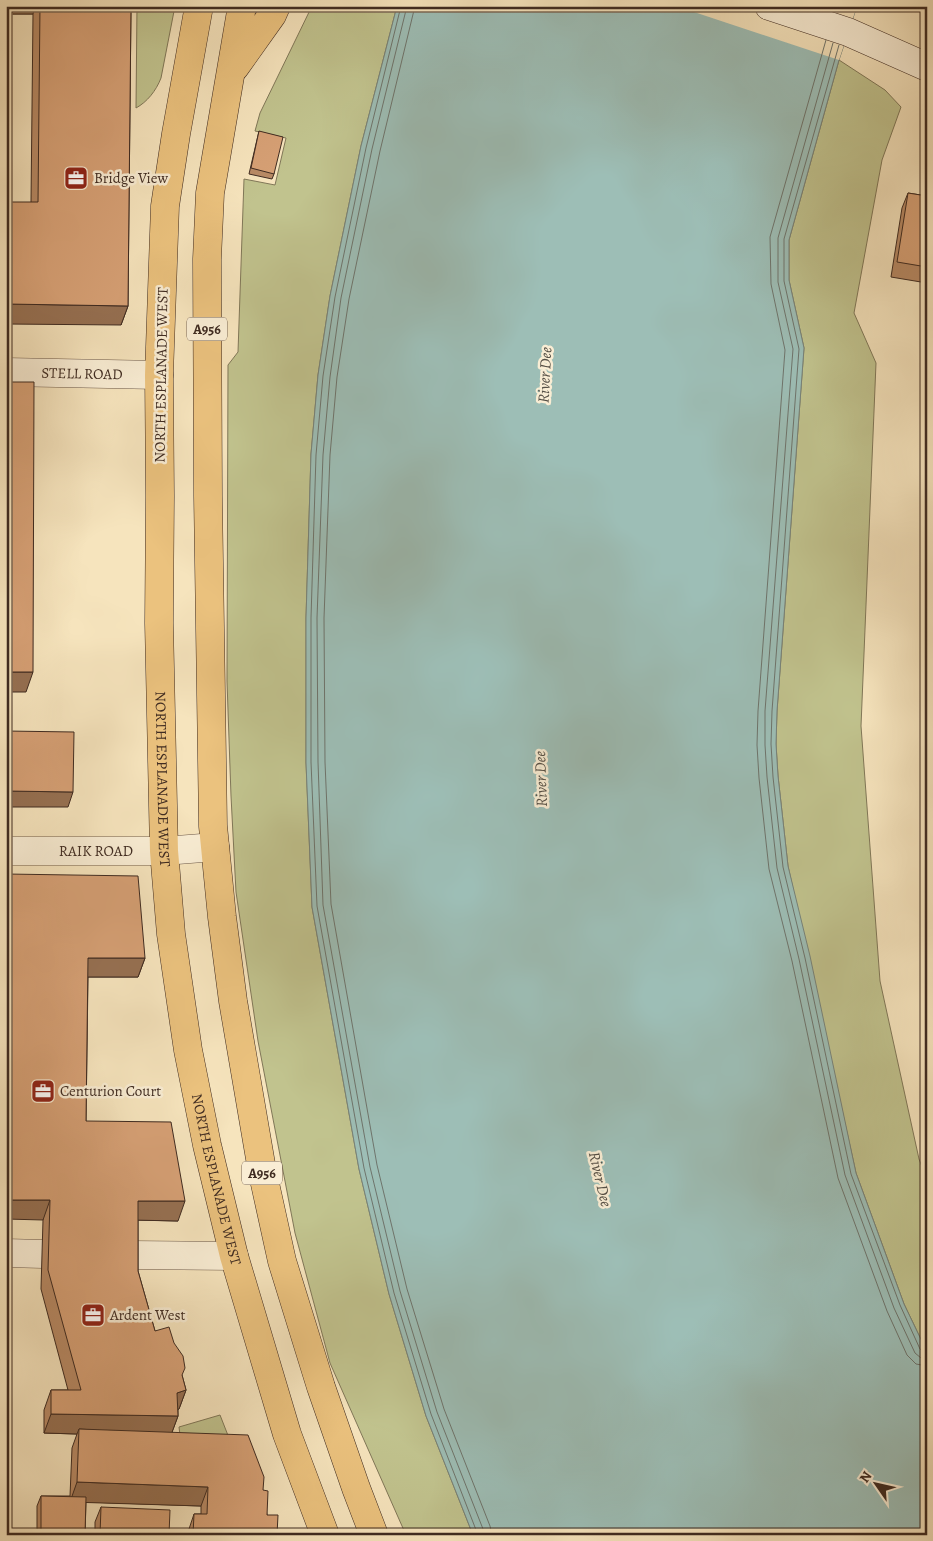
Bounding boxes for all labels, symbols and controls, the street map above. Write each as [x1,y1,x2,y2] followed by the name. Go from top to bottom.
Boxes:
[63,165,89,191] office icon: Bridge View
[94,168,169,188] place label: Bridge View
[149,286,173,463] street label: NORTH ESPLANADE WEST
[187,318,227,340] road number: A956
[533,346,557,404] water label: River Dee
[41,363,123,384] street label: STELL ROAD
[150,691,175,868] street label: NORTH ESPLANADE WEST
[529,750,553,807] water label: River Dee
[59,841,133,861] street label: RAIK ROAD
[30,1078,56,1104] office icon: Centurion Court
[60,1081,161,1101] place label: Centurion Court
[187,1092,246,1268] street label: NORTH ESPLANADE WEST
[583,1149,617,1209] water label: River Dee
[242,1162,282,1184] road number: A956
[80,1302,106,1328] office icon: Ardent West
[109,1305,186,1325] place label: Ardent West
[850,1458,900,1508] north arrow
[855,1467,876,1487] text: N

